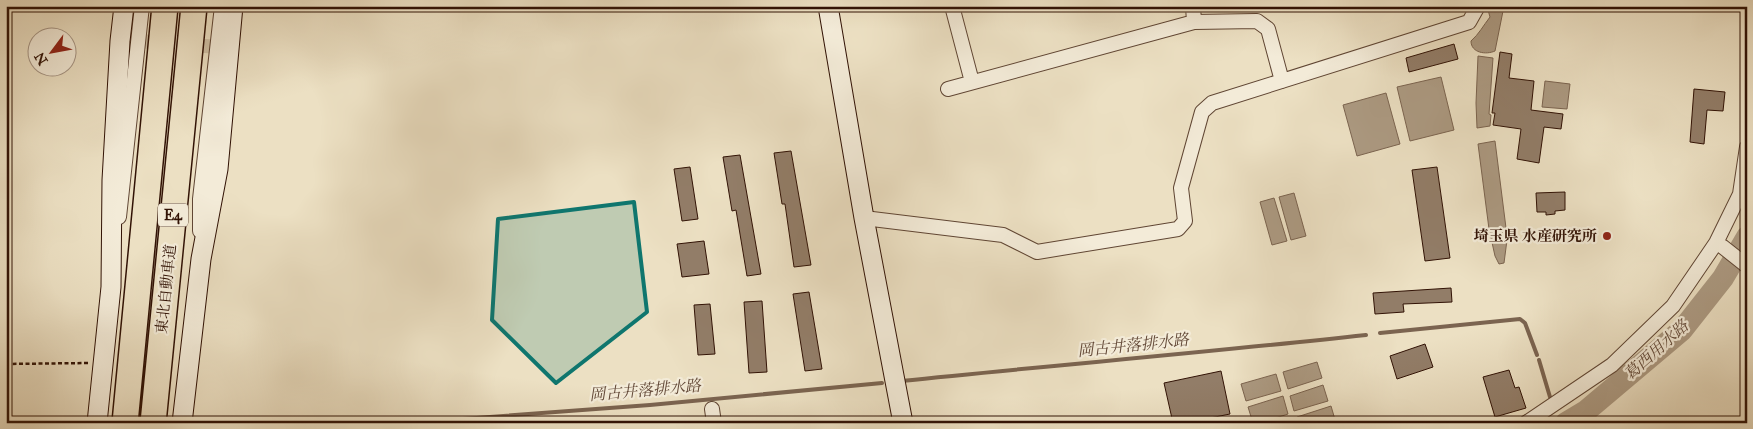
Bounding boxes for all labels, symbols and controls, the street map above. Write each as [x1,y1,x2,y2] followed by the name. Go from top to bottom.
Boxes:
[28,28,78,78] north arrow
[31,49,52,68] text: N
[158,204,188,226] road number: E4
[1474,227,1597,245] place label: 埼玉県 水産研究所
[1601,230,1613,242] marker: 埼玉県 水産研究所
[152,243,180,335] street label: 東北自動車道
[1620,316,1693,384] water label: 葛西用水路
[1076,330,1191,360] water label: 岡古井落排水路
[588,376,703,404] water label: 岡古井落排水路

